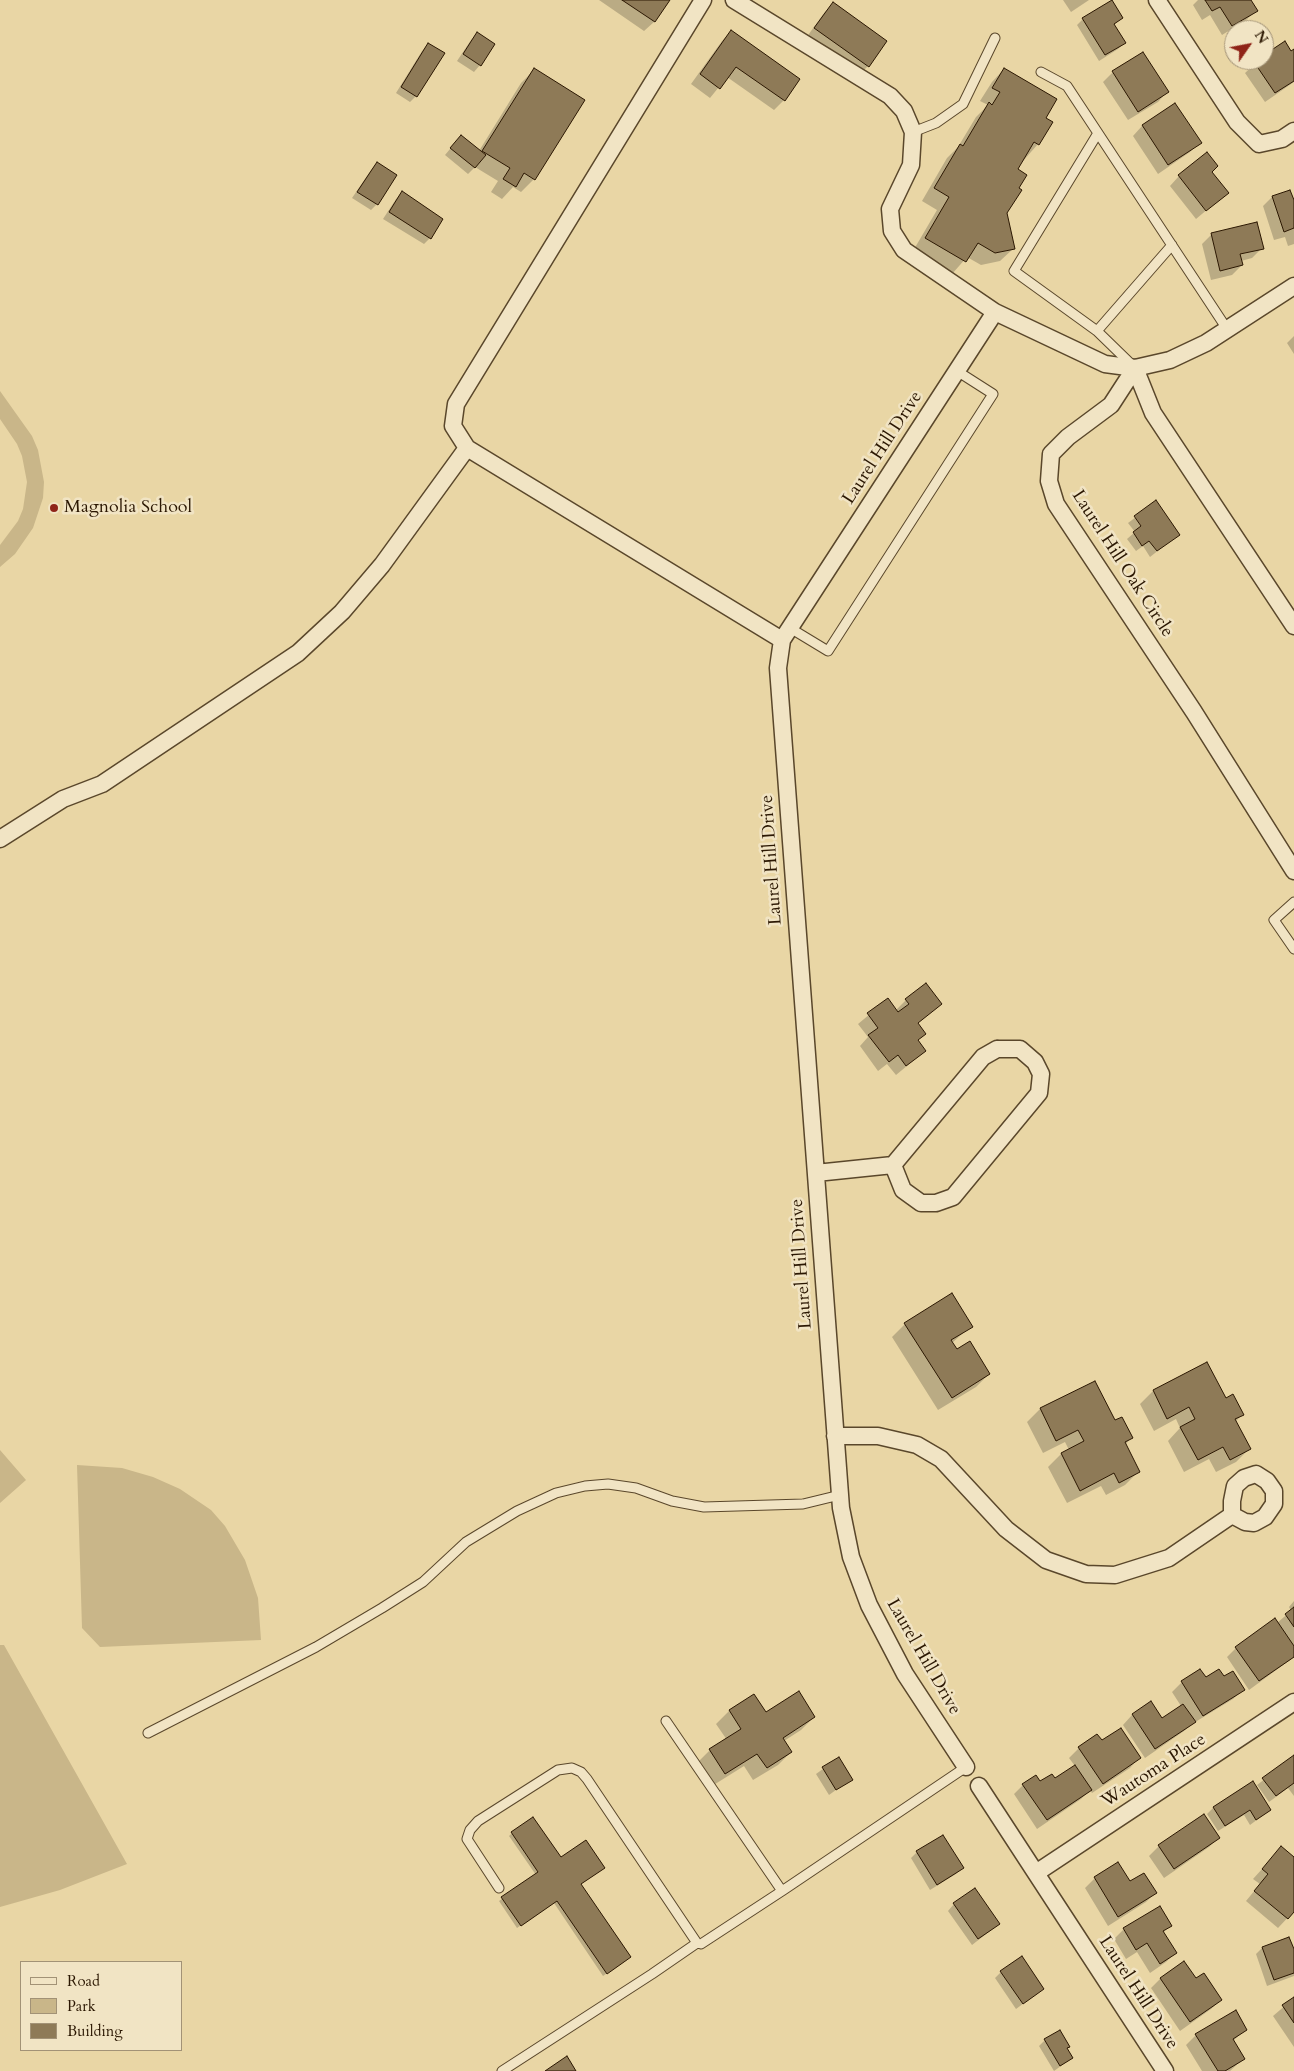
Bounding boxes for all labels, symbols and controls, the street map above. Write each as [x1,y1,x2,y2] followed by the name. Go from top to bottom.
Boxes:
[1224,20,1274,70] north arrow
[1250,27,1272,47] text: N
[838,387,928,509] street label: Laurel Hill Drive
[1066,486,1178,642] street label: Laurel Hill Oak Circle
[64,497,192,519] place label: Magnolia School
[48,502,60,514] marker: Magnolia School
[757,794,787,926] street label: Laurel Hill Drive
[787,1198,817,1330] street label: Laurel Hill Drive
[881,1595,965,1719] street label: Laurel Hill Drive
[1098,1729,1210,1813] street label: Wautoma Place
[1093,1932,1183,2054] street label: Laurel Hill Drive
[20,1961,182,2051] legend
[67,1971,100,1991] text: Road
[67,1996,96,2016] text: Park
[67,2021,123,2041] text: Building

